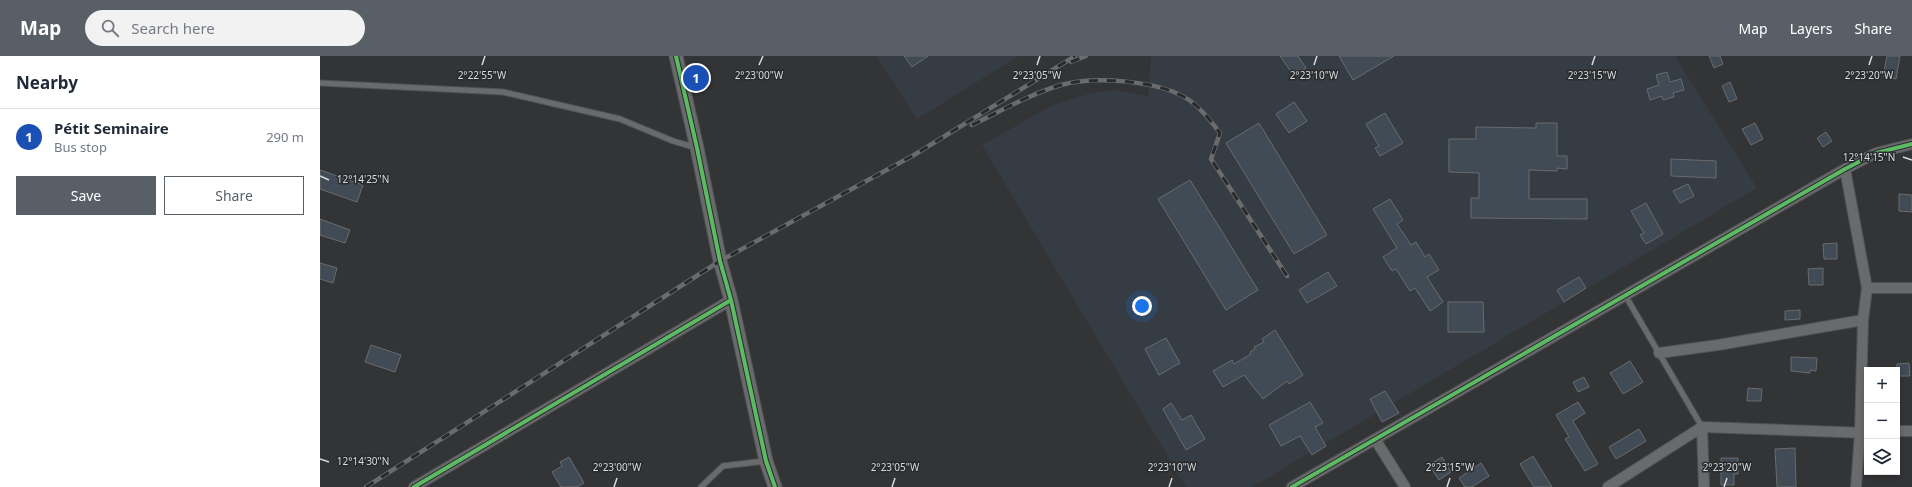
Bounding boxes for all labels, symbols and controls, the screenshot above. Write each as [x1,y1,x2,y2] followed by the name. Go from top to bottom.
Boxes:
[85,10,365,46] search box
[20,15,61,41] text: Map
[99,17,121,39] icon: search
[131,18,215,38] text: Search here
[1739,19,1768,38] text: Map
[1790,19,1832,38] text: Layers
[1854,19,1892,38] text: Share
[683,63,709,93] pin: 1
[458,68,507,82] text: 2°22'55"W
[735,68,784,82] text: 2°23'00"W
[1013,68,1062,82] text: 2°23'05"W
[1290,68,1339,82] text: 2°23'10"W
[1568,68,1617,82] text: 2°23'15"W
[1845,68,1894,82] text: 2°23'20"W
[16,71,78,94] text: Nearby
[54,118,169,138] text: Pétit Seminaire
[25,128,33,146] text: 1
[266,128,304,146] text: 290 m
[54,138,107,156] text: Bus stop
[1843,150,1895,164] text: 12°14'15"N
[337,172,389,186] text: 12°14'25"N
[16,176,156,215] button: Save
[164,176,304,215] button: Share
[1132,296,1152,316] your location
[1864,367,1900,475] map controls
[1864,367,1900,403] button: +
[1864,403,1900,439] button: −
[1864,439,1900,475] button: layers
[337,454,389,468] text: 12°14'30"N
[593,460,642,474] text: 2°23'00"W
[871,460,920,474] text: 2°23'05"W
[1148,460,1197,474] text: 2°23'10"W
[1426,460,1475,474] text: 2°23'15"W
[1703,460,1752,474] text: 2°23'20"W

